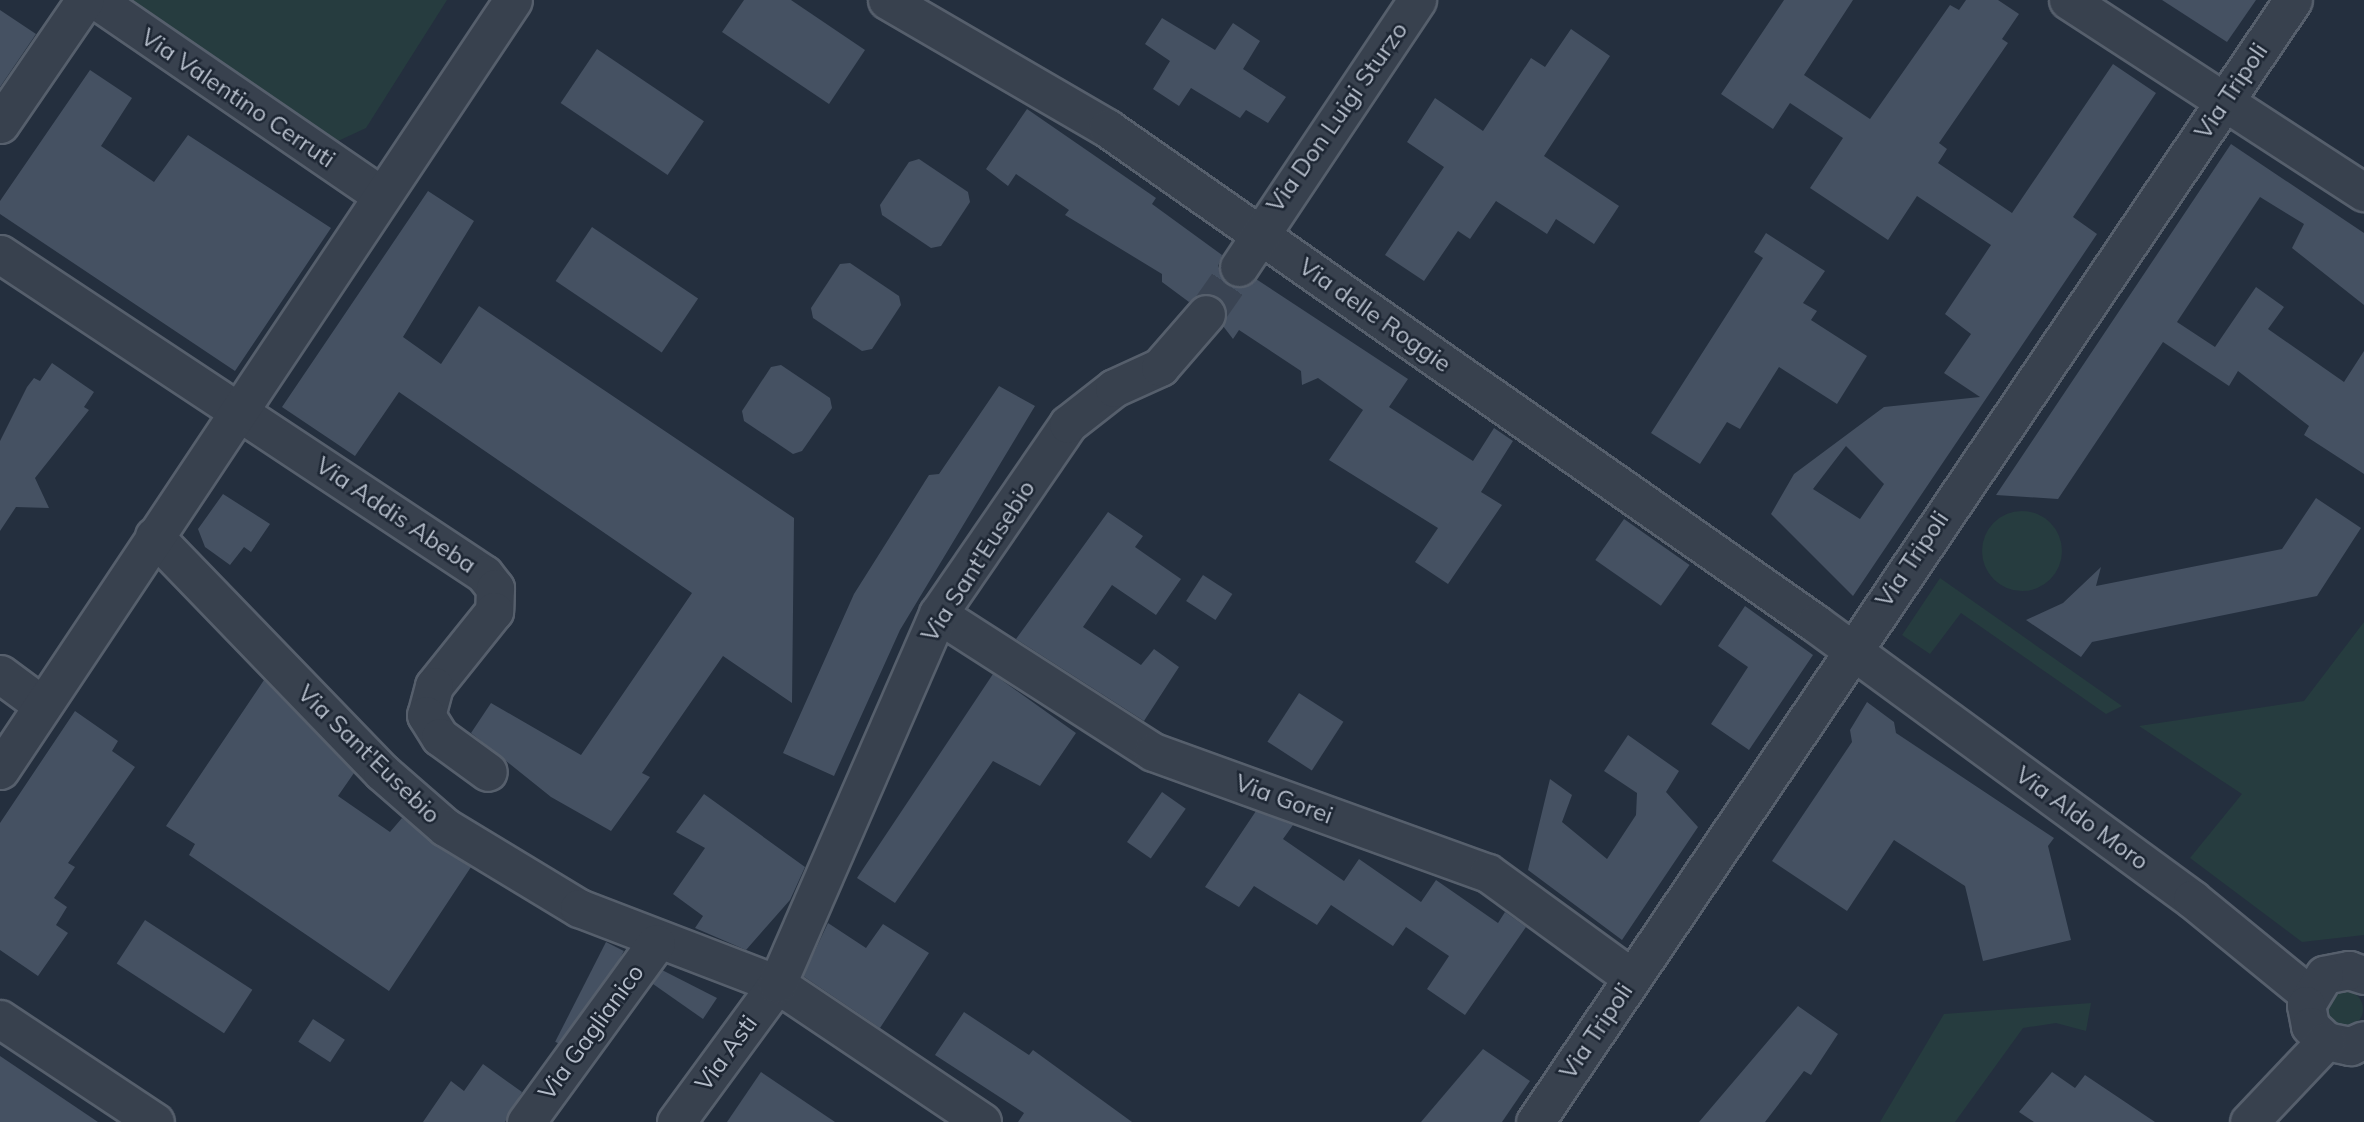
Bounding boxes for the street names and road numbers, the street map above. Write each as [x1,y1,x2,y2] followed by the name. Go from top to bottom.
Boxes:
[1260,16,1414,218] street label: Via Don Luigi Sturzo
[135,22,341,174] street label: Via Valentino Cerruti
[2188,37,2274,145] street label: Via Tripoli
[1293,252,1457,378] street label: Via delle Roggie
[310,451,482,579] street label: Via Addis Abeba
[915,475,1041,647] street label: Via Sant'Eusebio
[1869,505,1955,613] street label: Via Tripoli
[292,679,446,829] street label: Via Sant'Eusebio
[2010,760,2154,876] street label: Via Aldo Moro
[1231,768,1337,830] street label: Via Gorei
[532,959,650,1105] street label: Via Gaglianico
[1553,977,1639,1085] street label: Via Tripoli
[689,1010,763,1096] street label: Via Asti

